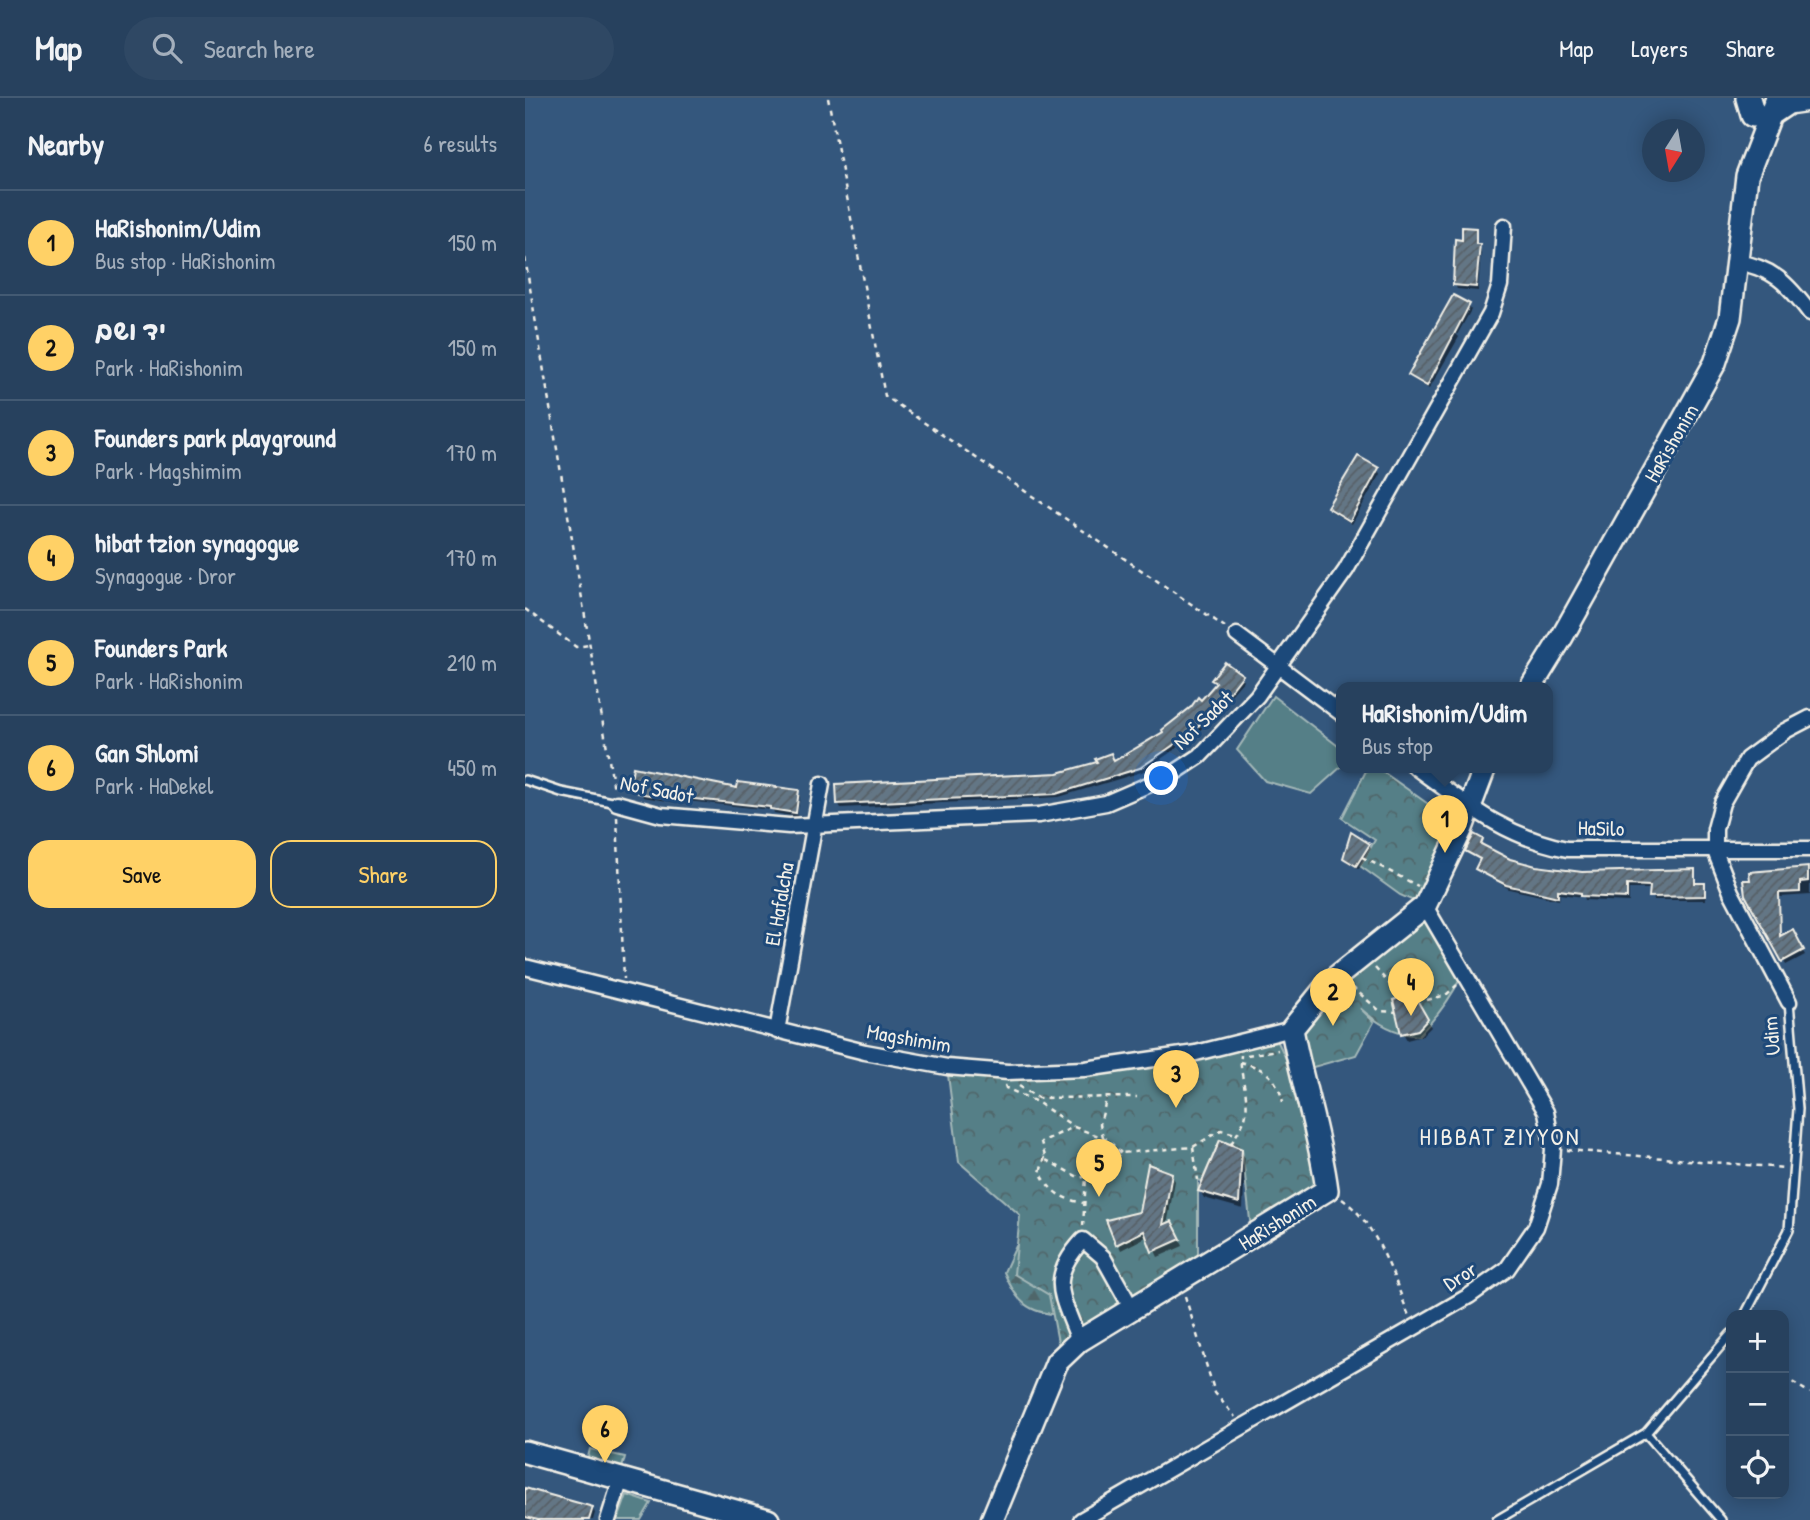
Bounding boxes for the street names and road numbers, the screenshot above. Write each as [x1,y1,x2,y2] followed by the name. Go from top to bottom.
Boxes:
[1637,398,1705,488] street label: HaRishonim
[1166,683,1240,756] street label: Nof Sadot
[618,768,697,810] street label: Nof Sadot
[1578,813,1624,843] street label: HaSilo
[757,860,801,948] street label: El Hafalcha
[1755,1015,1787,1057] street label: Udim
[865,1016,953,1060] street label: Magshimim
[1233,1187,1321,1257] street label: HaRishonim
[1438,1254,1482,1298] street label: Dror

